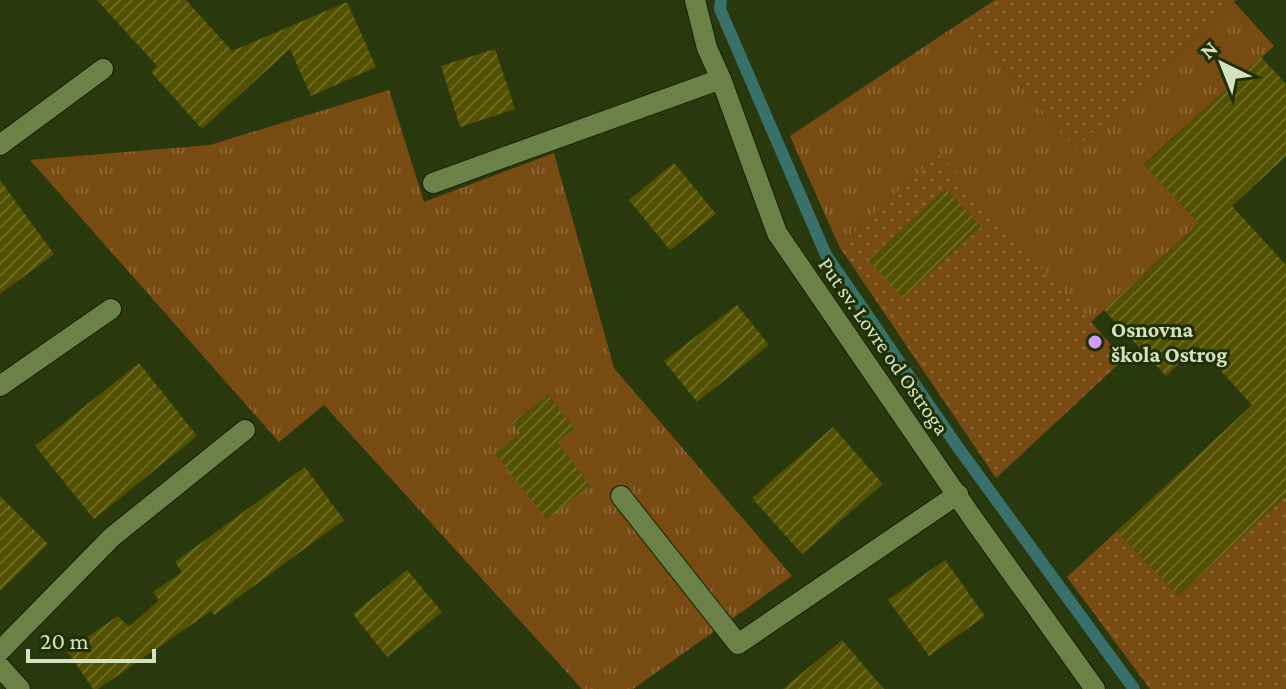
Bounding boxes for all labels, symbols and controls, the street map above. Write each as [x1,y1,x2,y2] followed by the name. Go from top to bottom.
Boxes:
[1182,24,1262,104] north arrow
[1195,35,1223,64] text: N
[813,253,955,439] street label: Put sv. Lovre od Ostroga
[1111,317,1227,367] place label: Osnovna škola Ostrog
[1086,333,1104,351] marker: Osnovna škola Ostrog
[28,613,154,663] scale bar
[40,627,89,654] text: 20 m

